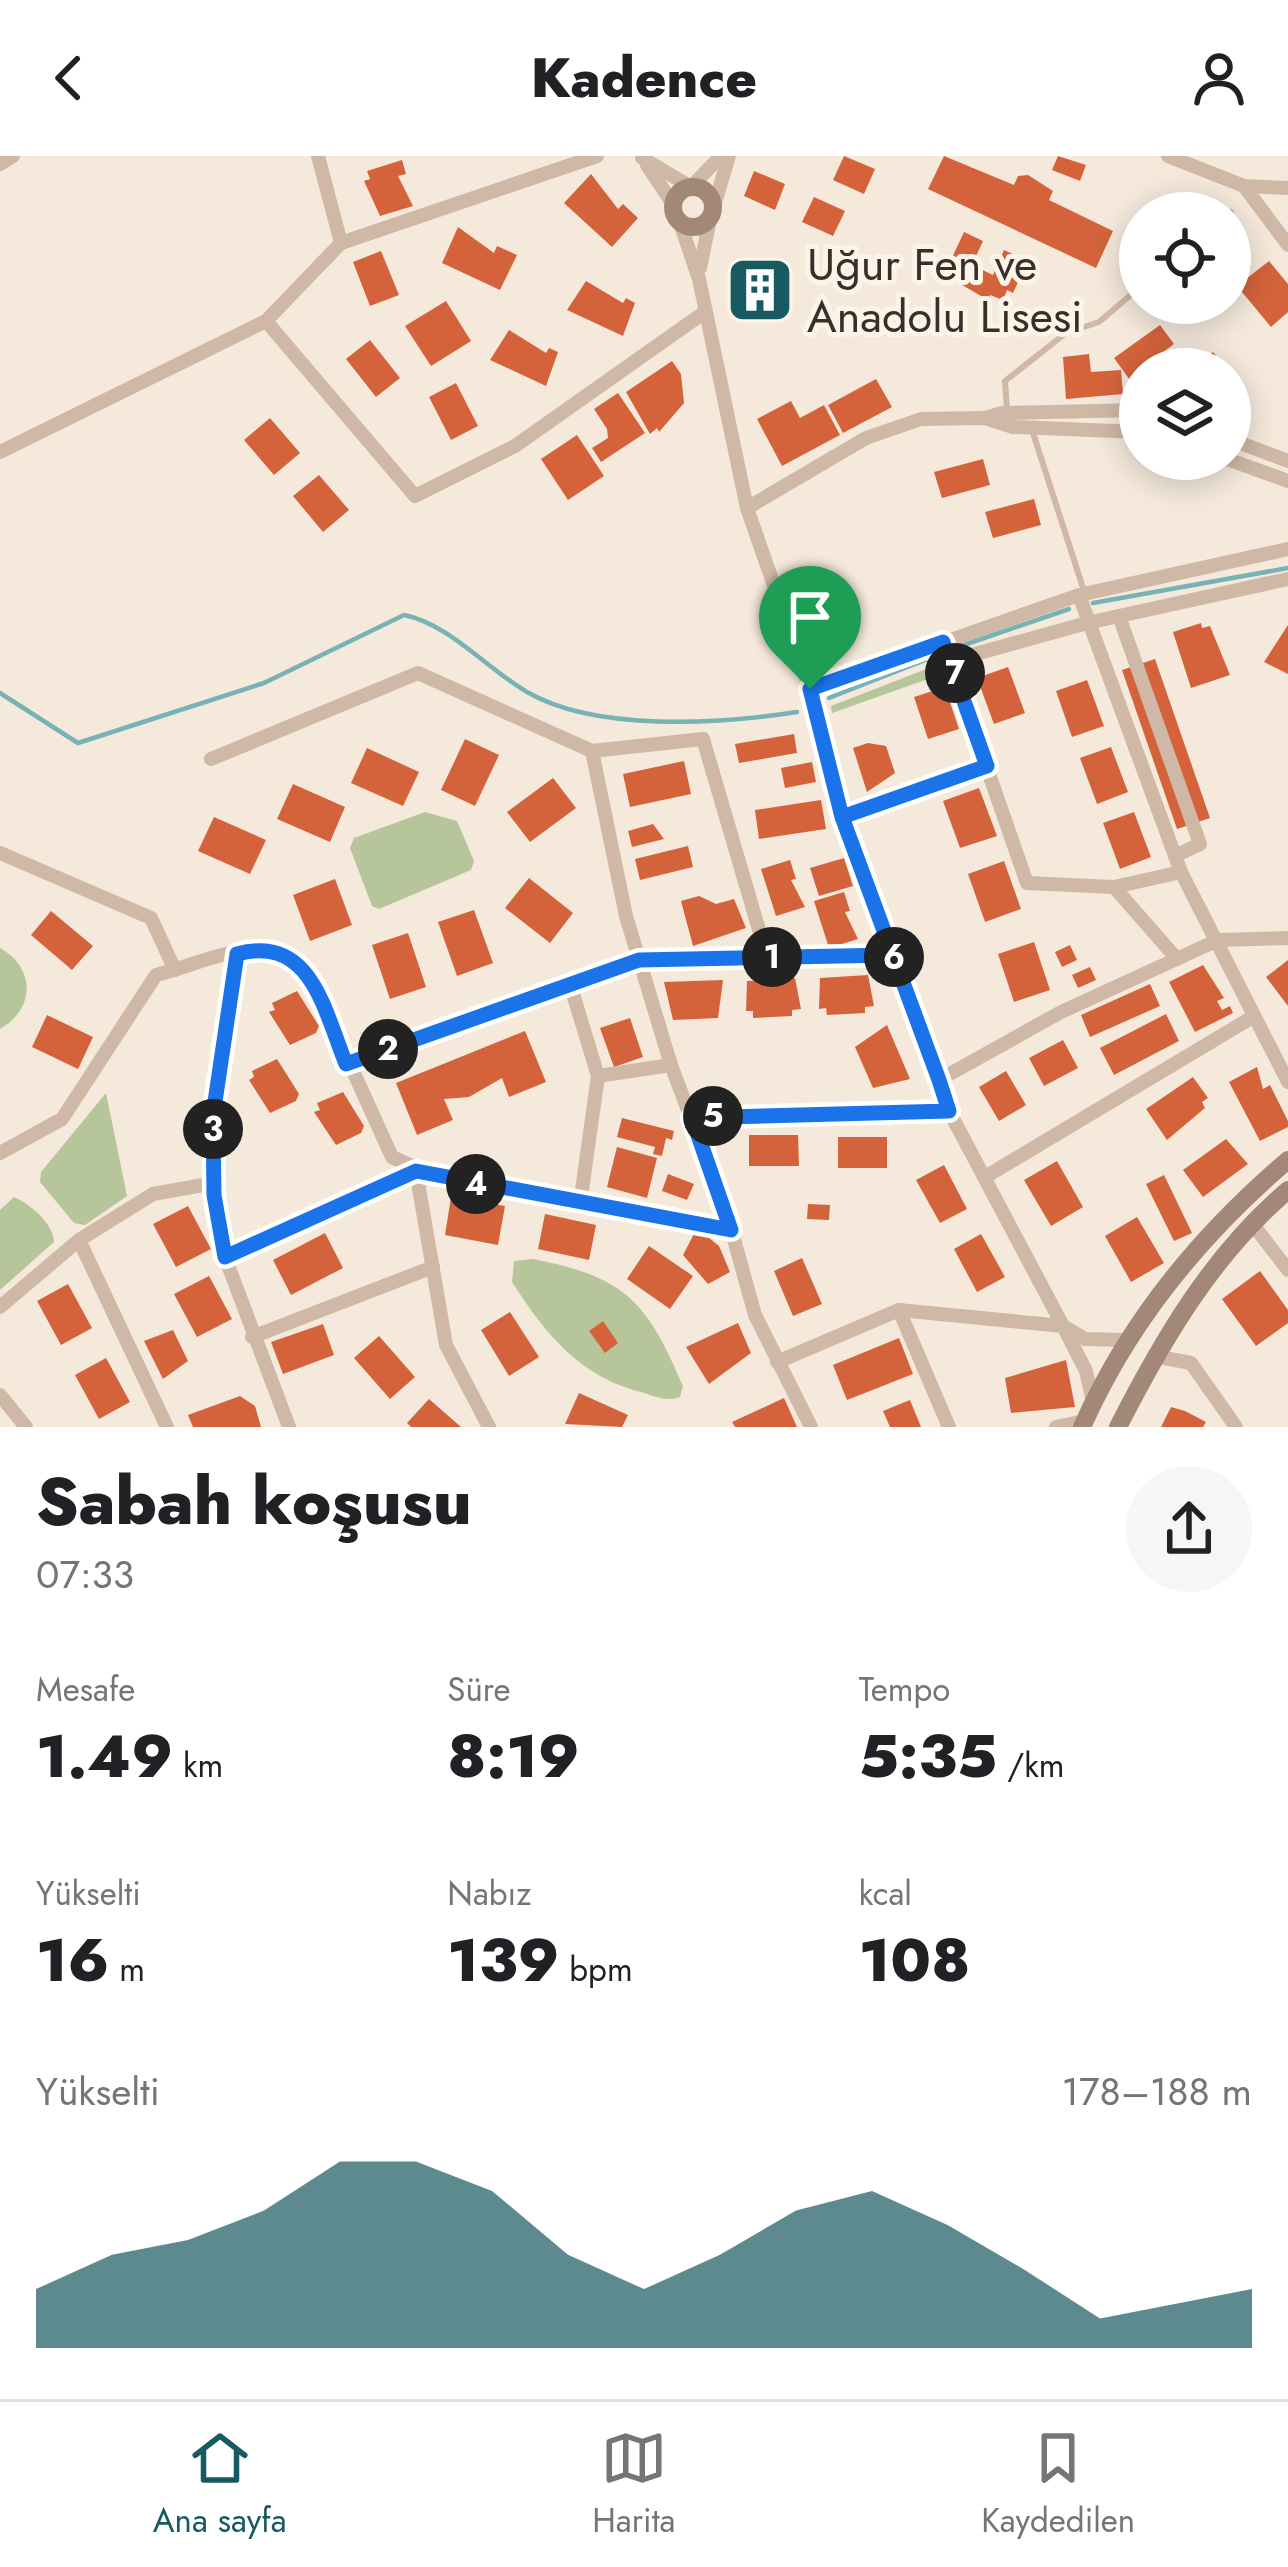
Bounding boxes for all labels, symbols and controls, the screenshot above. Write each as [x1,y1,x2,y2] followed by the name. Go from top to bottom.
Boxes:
[531,39,757,117] text: Kadence
[36,45,102,111] icon: back
[1186,45,1252,111] icon: person
[1119,192,1251,480] map controls
[1119,192,1251,324] button: locate
[807,232,1083,349] place label: Uğur Fen ve Anadolu Lisesi
[725,255,795,325] building icon: Uğur Fen ve Anadolu Lisesi
[1119,348,1251,480] button: layers
[759,566,861,689] pin
[777,584,843,650] icon: arrive
[925,643,985,703] pin: 7
[945,649,965,696] text: 7
[742,927,802,987] pin: 1
[864,927,924,987] pin: 6
[764,933,780,980] text: 1
[883,933,905,980] text: 6
[358,1019,418,1079] pin: 2
[377,1025,399,1072] text: 2
[683,1086,743,1146] pin: 5
[702,1092,724,1139] text: 5
[183,1099,243,1159] pin: 3
[203,1105,223,1152] text: 3
[446,1154,506,1214] pin: 4
[464,1160,488,1207] text: 4
[36,1453,472,1549] text: Sabah koşusu
[1126,1466,1252,1592] button: share
[36,1546,134,1603] text: 07:33
[36,1666,135,1713] text: Mesafe
[447,1666,511,1713] text: Süre
[859,1666,950,1713] text: Tempo
[36,1713,173,1800] text: 1.49
[447,1713,580,1800] text: 8:19
[859,1713,997,1800] text: 5:35
[173,1742,223,1789] text: km
[997,1742,1064,1789] text: /km
[36,1870,141,1917] text: Yükselti
[447,1870,531,1917] text: Nabız
[859,1870,912,1917] text: kcal
[36,1917,109,2004] text: 16
[447,1917,559,2004] text: 139
[859,1917,970,2004] text: 108
[109,1946,145,1993] text: m
[559,1946,633,1993] text: bpm
[36,2063,160,2120] text: Yükselti
[1062,2063,1252,2120] text: 178–188 m
[153,2425,287,2544] tab: Ana sayfa
[592,2425,675,2544] tab: Harita
[981,2425,1135,2544] tab: Kaydedilen

